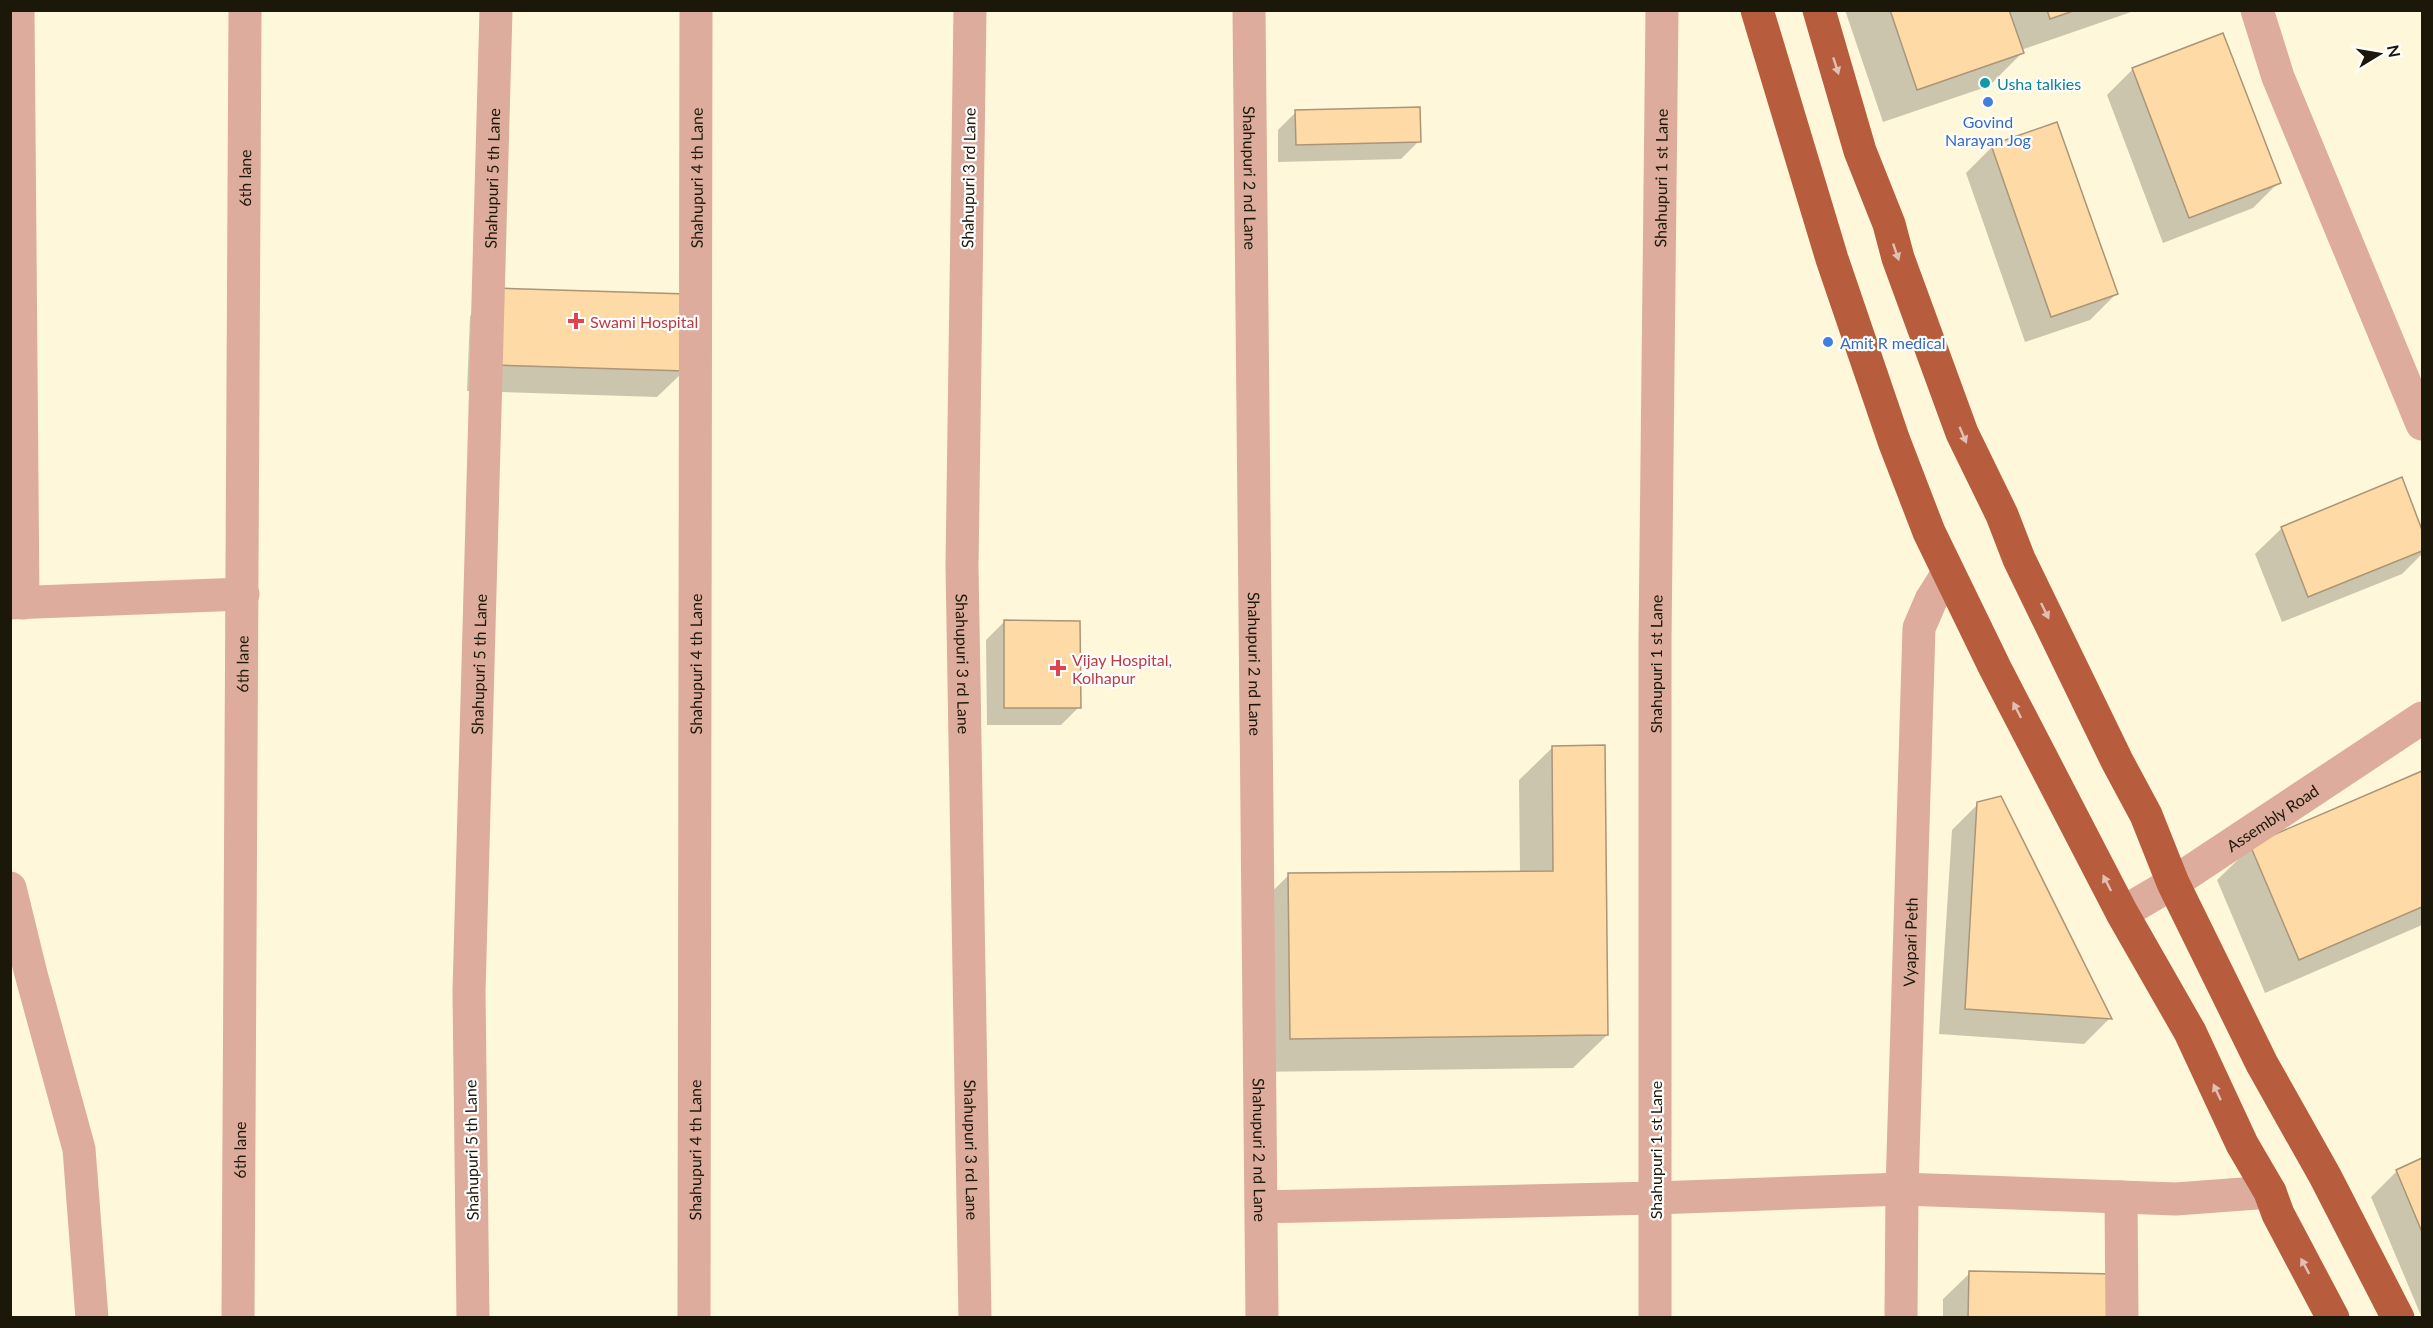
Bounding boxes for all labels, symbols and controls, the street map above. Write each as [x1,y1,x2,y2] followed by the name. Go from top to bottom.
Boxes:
[2349,24,2409,84] north arrow
[2384,43,2405,59] text: N
[1832,57,1841,75] one-way arrow
[1997,74,2081,93] place label: Usha talkies
[1978,76,1992,90] marker: Usha talkies
[1981,95,1995,109] marker: Govind Narayan Jog
[1240,106,1261,250] street label: Shahupuri 2 nd Lane
[480,108,503,249] street label: Shahupuri 5 th Lane
[686,108,705,248] street label: Shahupuri 4 th Lane
[957,108,979,248] street label: Shahupuri 3 rd Lane
[1650,109,1670,247] street label: Shahupuri 1 st Lane
[1945,112,2031,149] place label: Govind Narayan Jog
[234,149,254,207] street label: 6th lane
[1892,243,1901,261] one-way arrow
[567,312,585,330] marker: Swami Hospital
[590,312,698,331] place label: Swami Hospital
[1840,333,1946,352] place label: Amit R medical
[1821,335,1835,349] marker: Amit R medical
[1958,426,1968,444] one-way arrow
[1245,592,1266,736] street label: Shahupuri 2 nd Lane
[467,594,489,735] street label: Shahupuri 5 th Lane
[685,594,705,734] street label: Shahupuri 4 th Lane
[953,594,974,734] street label: Shahupuri 3 rd Lane
[1646,595,1665,733] street label: Shahupuri 1 st Lane
[2040,603,2050,620] one-way arrow
[232,635,251,693] street label: 6th lane
[1072,650,1172,687] place label: Vijay Hospital, Kolhapur
[1049,659,1067,677] marker: Vijay Hospital, Kolhapur
[2012,701,2021,718] one-way arrow
[2222,780,2322,855] street label: Assembly Road
[2102,874,2111,891] one-way arrow
[1899,897,1920,987] street label: Vyapari Peth
[1250,1078,1271,1222] street label: Shahupuri 2 nd Lane
[961,1079,983,1220] street label: Shahupuri 3 rd Lane
[460,1080,482,1220] street label: Shahupuri 5 th Lane
[685,1080,704,1220] street label: Shahupuri 4 th Lane
[1646,1081,1665,1219] street label: Shahupuri 1 st Lane
[2212,1084,2221,1101] one-way arrow
[229,1121,249,1179] street label: 6th lane
[2301,1257,2310,1274] one-way arrow

